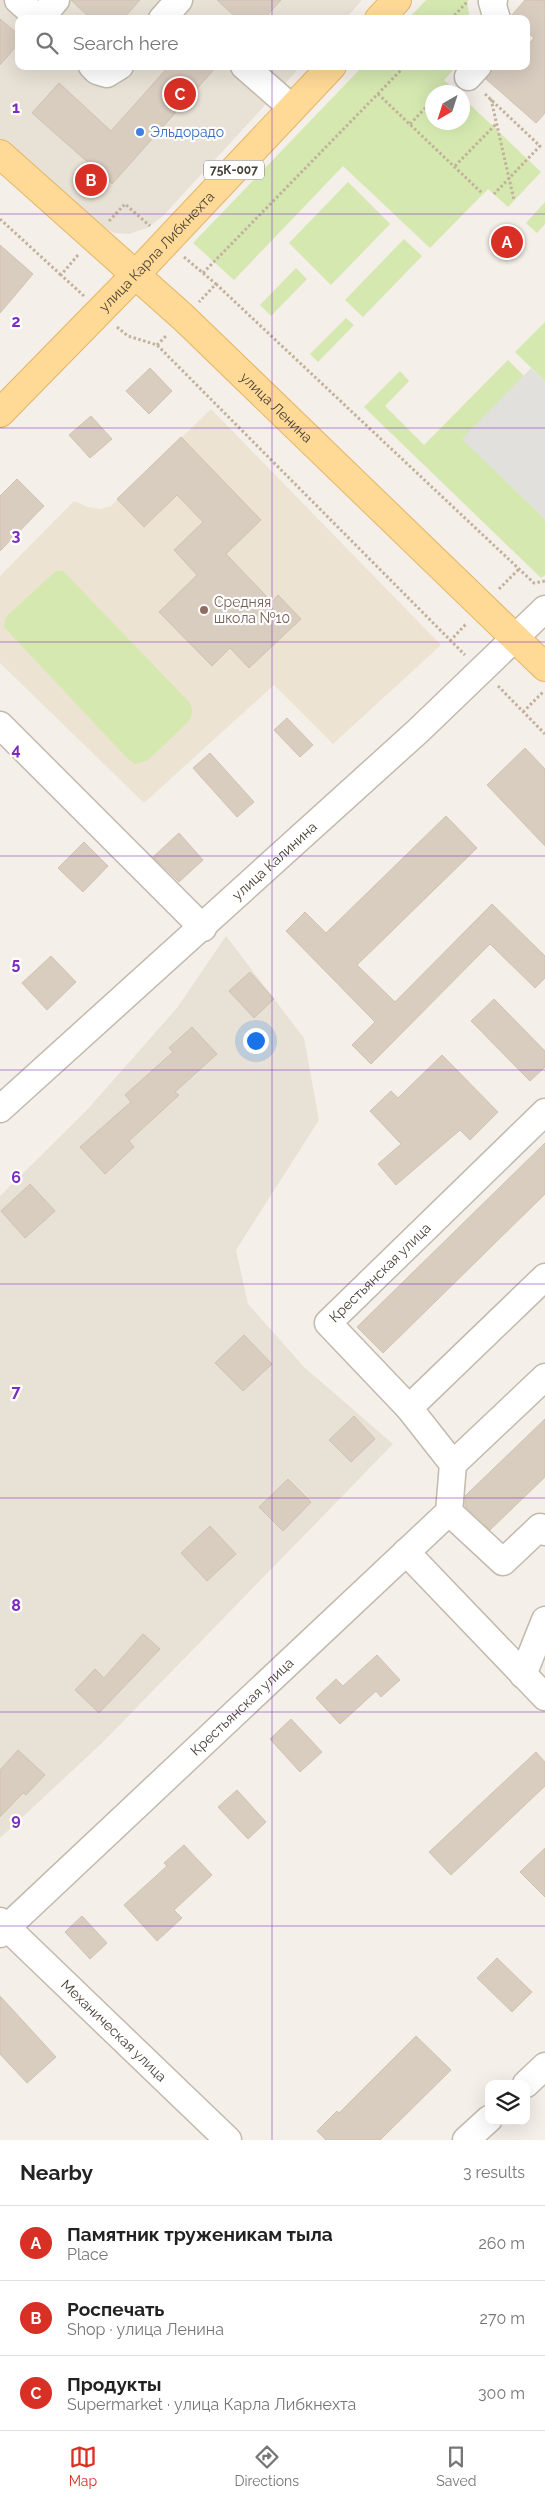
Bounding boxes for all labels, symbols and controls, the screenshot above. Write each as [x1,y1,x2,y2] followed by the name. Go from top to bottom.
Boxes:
[15,15,530,70] search box
[33,29,61,57] icon: search
[73,32,179,54] text: Search here
[164,75,196,113] pin: C
[425,85,470,130] north arrow
[12,98,20,117] text: 1
[150,124,224,140] place label: Эльдорадо
[134,126,146,138] marker: Эльдорадо
[204,160,264,180] road number: 75К-007
[75,161,107,199] pin: B
[96,188,217,315] street label: улица Карла Либкнехта
[491,223,523,261] pin: A
[11,312,21,331] text: 2
[237,369,316,446] street label: улица Ленина
[12,526,21,545] text: 3
[214,594,290,626] place label: Средняя школа №10
[198,604,210,616] marker: Средняя школа №10
[11,740,21,759] text: 4
[229,819,320,903] street label: улица Калинина
[12,954,21,973] text: 5
[243,1028,269,1054] your location
[11,1168,21,1187] text: 6
[326,1220,434,1325] street label: Крестьянская улица
[12,1382,21,1401] text: 7
[11,1596,21,1615] text: 8
[187,1655,297,1759] street label: Крестьянская улица
[11,1810,21,1829] text: 9
[58,1976,170,2085] street label: Механическая улица
[485,2080,530,2125] map controls
[485,2080,530,2125] button: layers
[20,2160,93,2185] text: Nearby
[463,2163,525,2182] text: 3 results
[67,2223,333,2245] text: Памятник труженикам тыла
[31,2234,41,2253] text: A
[478,2234,525,2253] text: 260 m
[67,2245,108,2264] text: Place
[67,2298,164,2320] text: Роспечать
[31,2309,41,2328] text: B
[480,2309,525,2328] text: 270 m
[67,2320,224,2339] text: Shop · улица Ленина
[67,2373,162,2395] text: Продукты
[31,2384,41,2403] text: C
[478,2384,525,2403] text: 300 m
[67,2395,356,2414] text: Supermarket · улица Карла Либкнехта
[69,2443,97,2489] tab: Map
[234,2443,299,2489] tab: Directions
[436,2443,476,2489] tab: Saved

